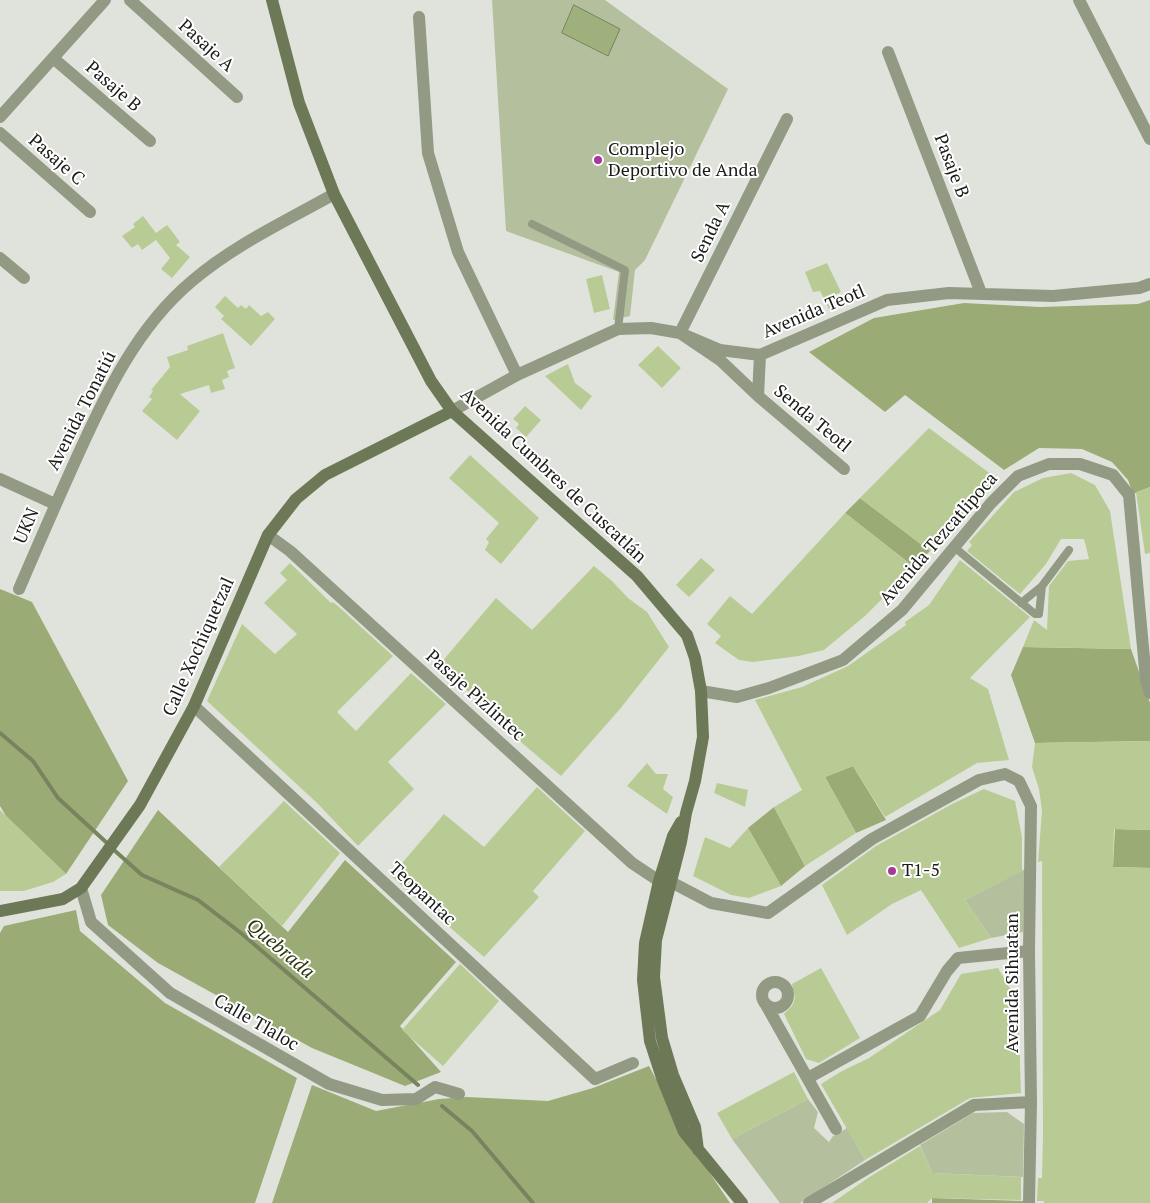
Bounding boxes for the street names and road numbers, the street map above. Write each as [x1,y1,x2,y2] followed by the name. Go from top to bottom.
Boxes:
[174,15,238,77] street label: Pasaje A
[81,57,145,117] street label: Pasaje B
[24,130,88,190] street label: Pasaje C
[929,131,973,201] street label: Pasaje B
[687,198,735,266] street label: Senda A
[759,281,869,343] street label: Avenida Teotl
[43,348,121,474] street label: Avenida Tonatiú
[769,381,855,457] street label: Senda Teotl
[456,384,650,568] street label: Avenida Cumbres de Cuscatlán
[876,468,1002,610] street label: Avenida Tezcatlipoca
[10,505,44,547] street label: UKN
[159,574,239,720] street label: Calle Xochiquetzal
[421,646,529,746] street label: Pasaje Pizlintec
[384,858,460,930] street label: Teopantac
[1002,913,1024,1053] street label: Avenida Sihuatan
[210,990,302,1056] street label: Calle Tlaloc

